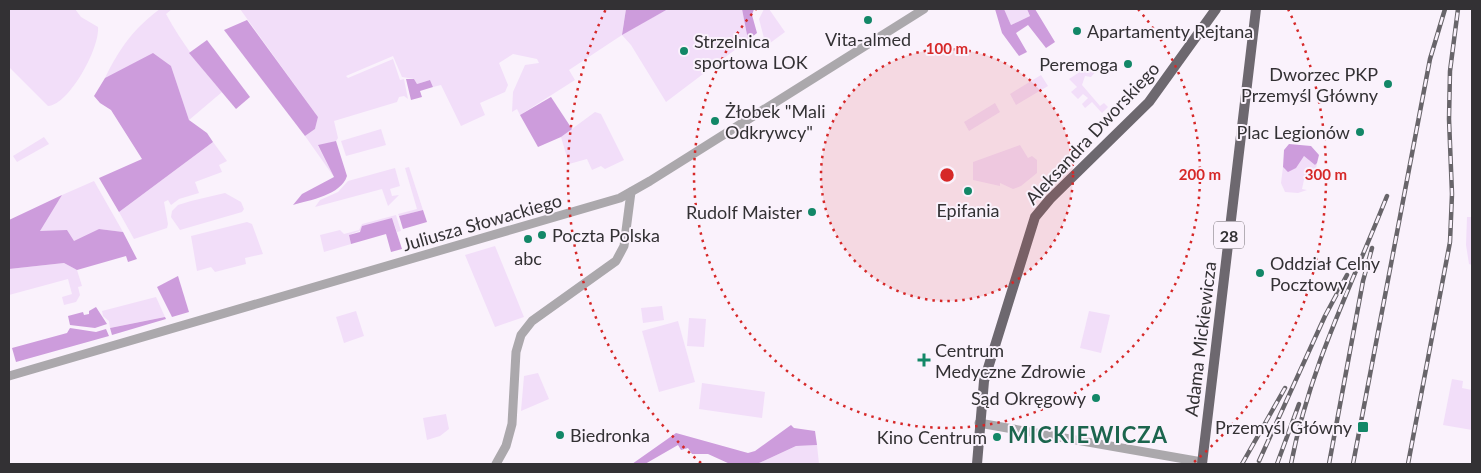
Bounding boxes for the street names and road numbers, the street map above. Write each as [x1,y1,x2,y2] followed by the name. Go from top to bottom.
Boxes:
[1020,57,1164,209] street label: Aleksandra Dworskiego
[400,189,564,255] street label: Juliusza Słowackiego
[1214,222,1244,248] road number: 28
[1180,260,1220,418] street label: Adama Mickiewicza

